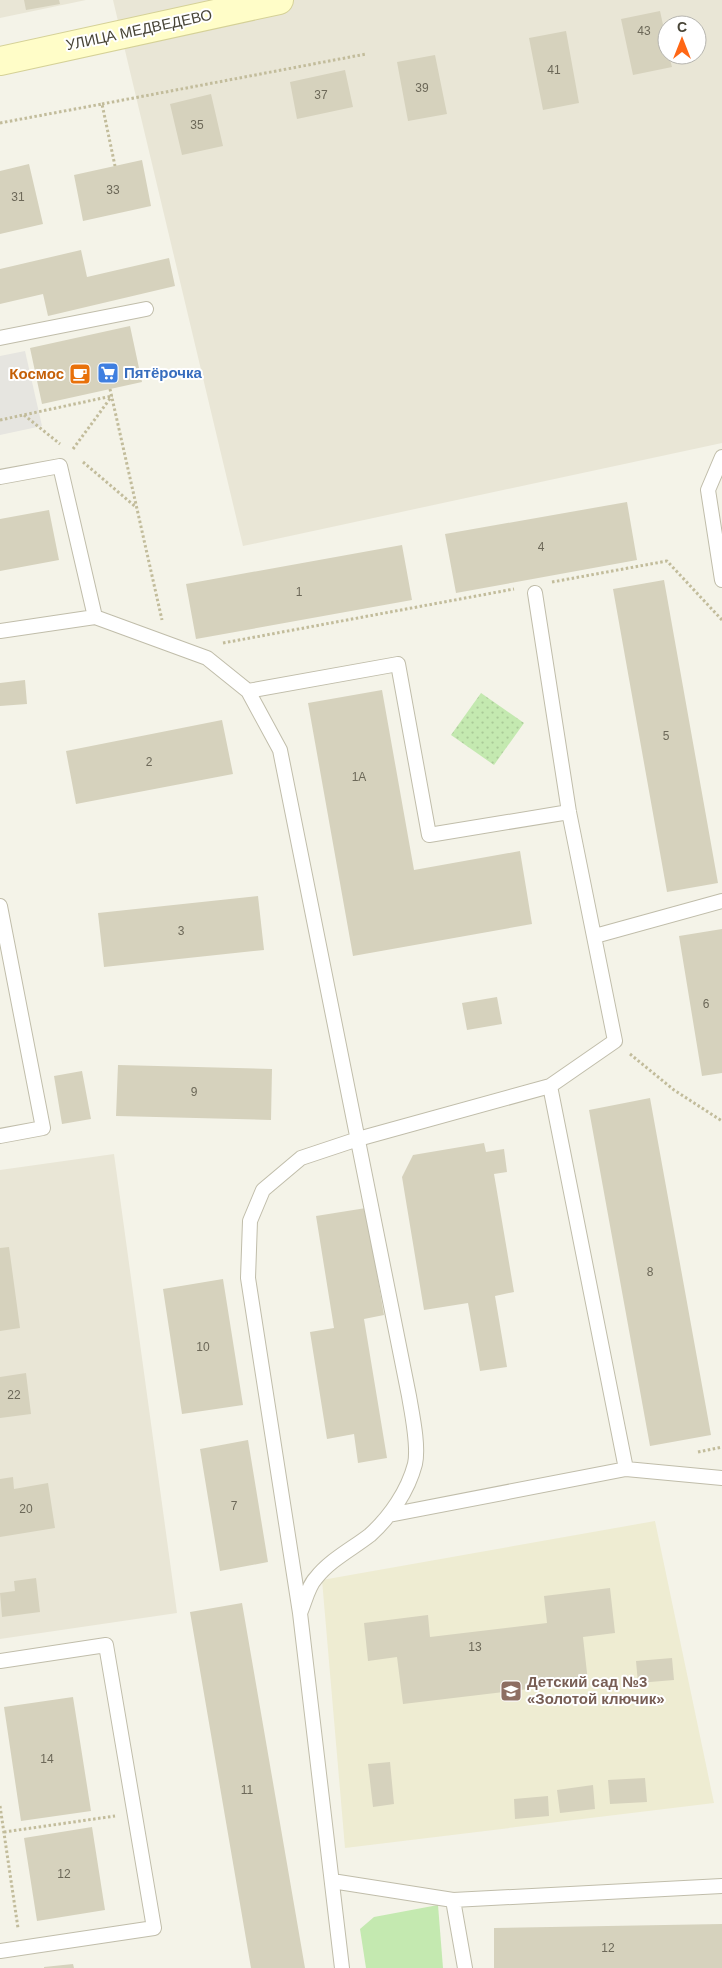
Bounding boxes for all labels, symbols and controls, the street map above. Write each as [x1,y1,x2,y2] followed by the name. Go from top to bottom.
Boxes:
[64,6,214,53] street label: УЛИЦА МЕДВЕДЕВО
[657,15,707,65] north arrow
[677,19,687,35] text: С
[637,24,651,38] house number: 43
[547,63,561,77] house number: 41
[415,81,429,95] house number: 39
[314,88,328,102] house number: 37
[190,118,204,132] house number: 35
[106,183,120,197] house number: 33
[11,190,25,204] house number: 31
[96,361,120,385] supermarket icon: Пятёрочка
[68,362,92,386] cafe icon: Космос
[124,364,202,381] place label: Пятёрочка
[9,365,64,382] place label: Космос
[538,540,545,554] house number: 4
[296,585,303,599] house number: 1
[663,729,670,743] house number: 5
[146,755,153,769] house number: 2
[352,770,366,784] house number: 1А
[178,924,185,938] house number: 3
[703,997,710,1011] house number: 6
[191,1085,198,1099] house number: 9
[647,1265,654,1279] house number: 8
[196,1340,210,1354] house number: 10
[7,1388,21,1402] house number: 22
[231,1499,238,1513] house number: 7
[19,1502,33,1516] house number: 20
[468,1640,482,1654] house number: 13
[527,1673,665,1707] place label: Детский сад №3 «Золотой ключик»
[499,1679,523,1703] school or university icon: Детский сад №3 «Золотой ключик»
[40,1752,54,1766] house number: 14
[241,1783,254,1797] house number: 11
[57,1867,71,1881] house number: 12
[601,1941,615,1955] house number: 12

